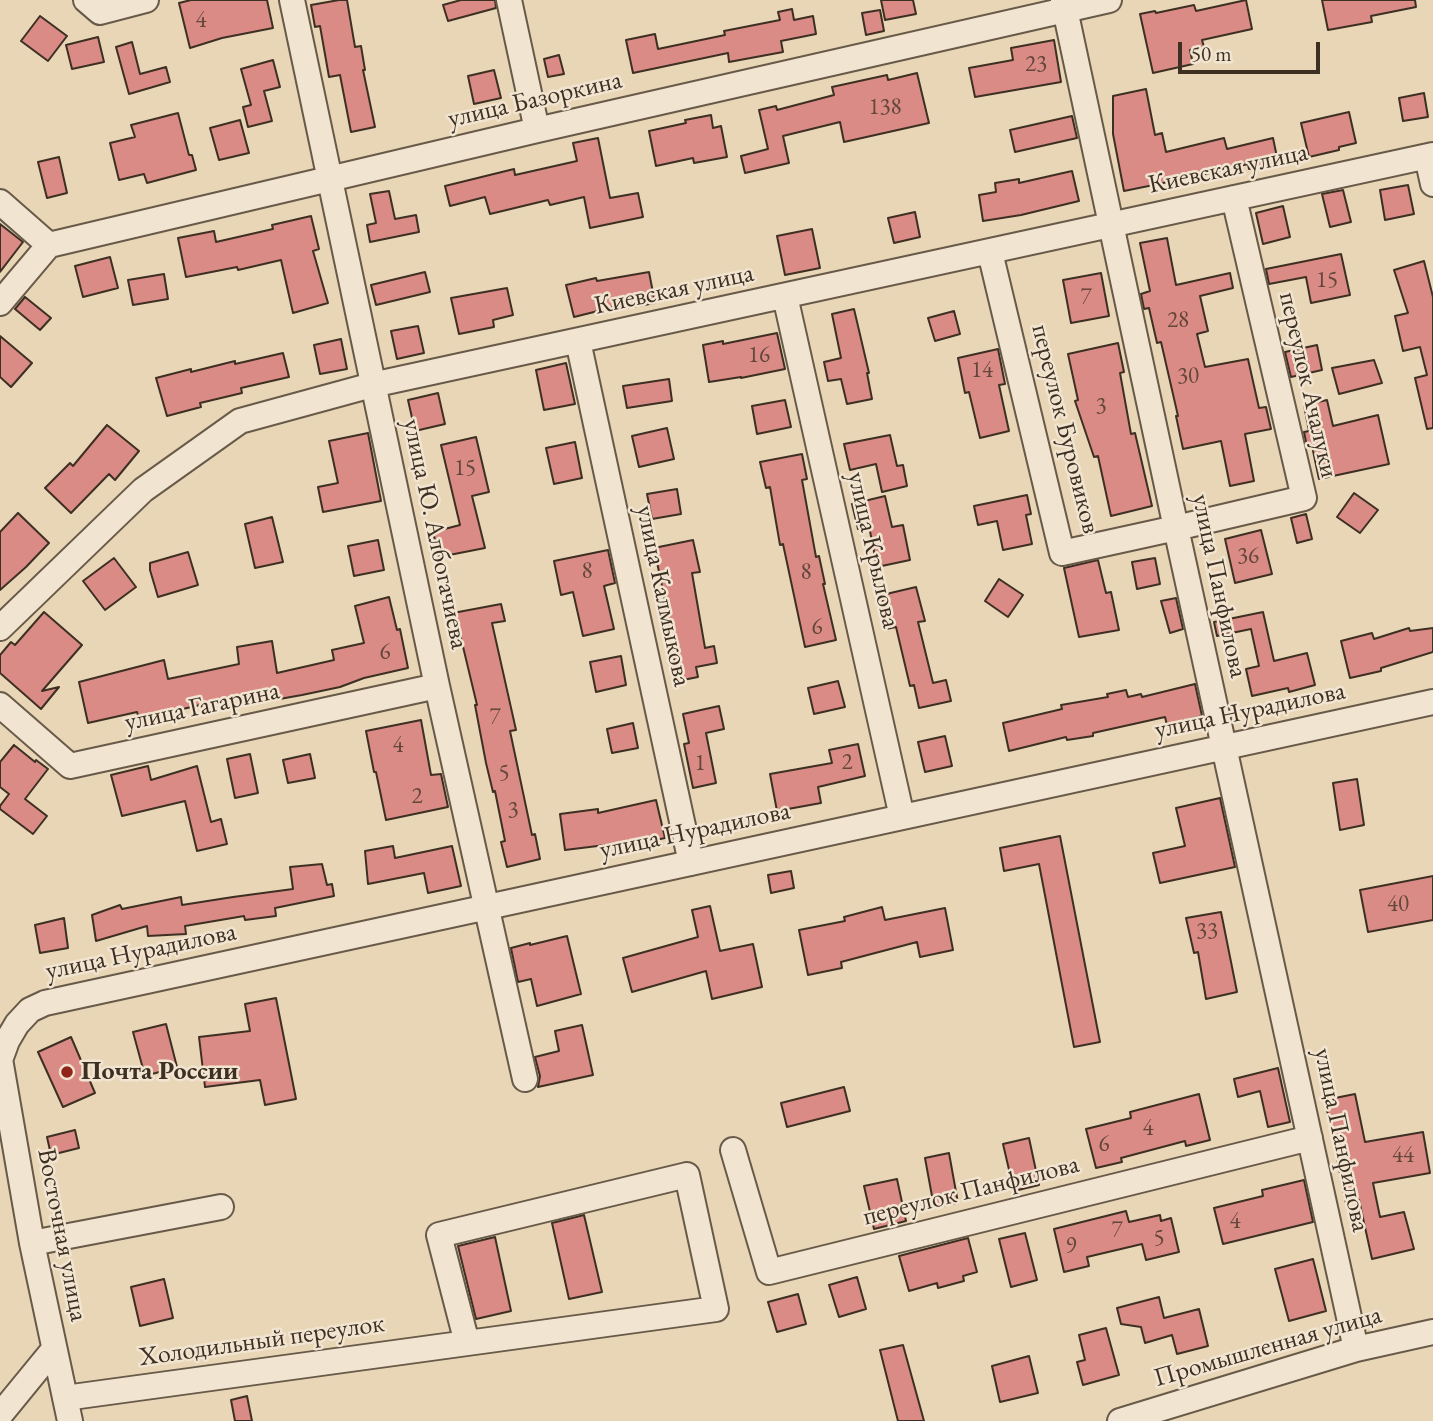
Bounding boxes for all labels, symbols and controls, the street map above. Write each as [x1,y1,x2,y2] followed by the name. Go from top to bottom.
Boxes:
[195,7,207,35] house number: 4
[1181,28,1323,72] scale bar
[1191,40,1232,67] text: 50 m
[1025,51,1047,79] house number: 23
[445,65,625,135] street label: улица Базоркина
[868,94,902,122] house number: 138
[1145,137,1311,201] street label: Киевская улица
[591,258,757,322] street label: Киевская улица
[1316,267,1338,295] house number: 15
[1080,284,1092,312] house number: 7
[1271,289,1345,481] street label: переулок Ачалуки
[1167,307,1189,335] house number: 28
[1024,321,1106,537] street label: переулок Буровиков
[748,342,770,370] house number: 16
[971,357,993,385] house number: 14
[1177,363,1199,391] house number: 30
[1095,393,1107,421] house number: 3
[395,416,475,652] street label: улица Ю. Албогачиева
[454,455,476,483] house number: 15
[840,469,906,631] street label: улица Крылова
[1184,491,1254,681] street label: улица Панфилова
[629,503,697,689] street label: улица Калмыкова
[1237,543,1259,571] house number: 36
[581,558,593,586] house number: 8
[800,559,812,587] house number: 8
[811,614,823,642] house number: 6
[379,639,391,667] house number: 6
[122,675,282,739] street label: улица Гагарина
[1152,676,1348,746] street label: улица Нурадилова
[489,704,501,732] house number: 7
[392,732,404,760] house number: 4
[841,749,853,777] house number: 2
[694,750,706,778] house number: 1
[498,760,510,788] house number: 5
[411,783,423,811] house number: 2
[597,796,793,866] street label: улица Нурадилова
[507,797,519,825] house number: 3
[1387,891,1409,919] house number: 40
[43,917,239,987] street label: улица Нурадилова
[1196,918,1218,946] house number: 33
[1306,1045,1376,1235] street label: улица Панфилова
[81,1056,238,1088] place label: Почта России
[59,1064,75,1080] marker: Почта России
[1142,1115,1154,1143] house number: 4
[1098,1131,1110,1159] house number: 6
[1392,1142,1414,1170] house number: 44
[30,1146,94,1324] street label: Восточная улица
[860,1149,1082,1233] street label: переулок Панфилова
[1229,1208,1241,1236] house number: 4
[1111,1217,1123,1245] house number: 7
[1153,1225,1165,1253] house number: 5
[1065,1233,1077,1261] house number: 9
[1151,1300,1385,1394] street label: Промышленная улица
[137,1308,387,1374] street label: Холодильный переулок

